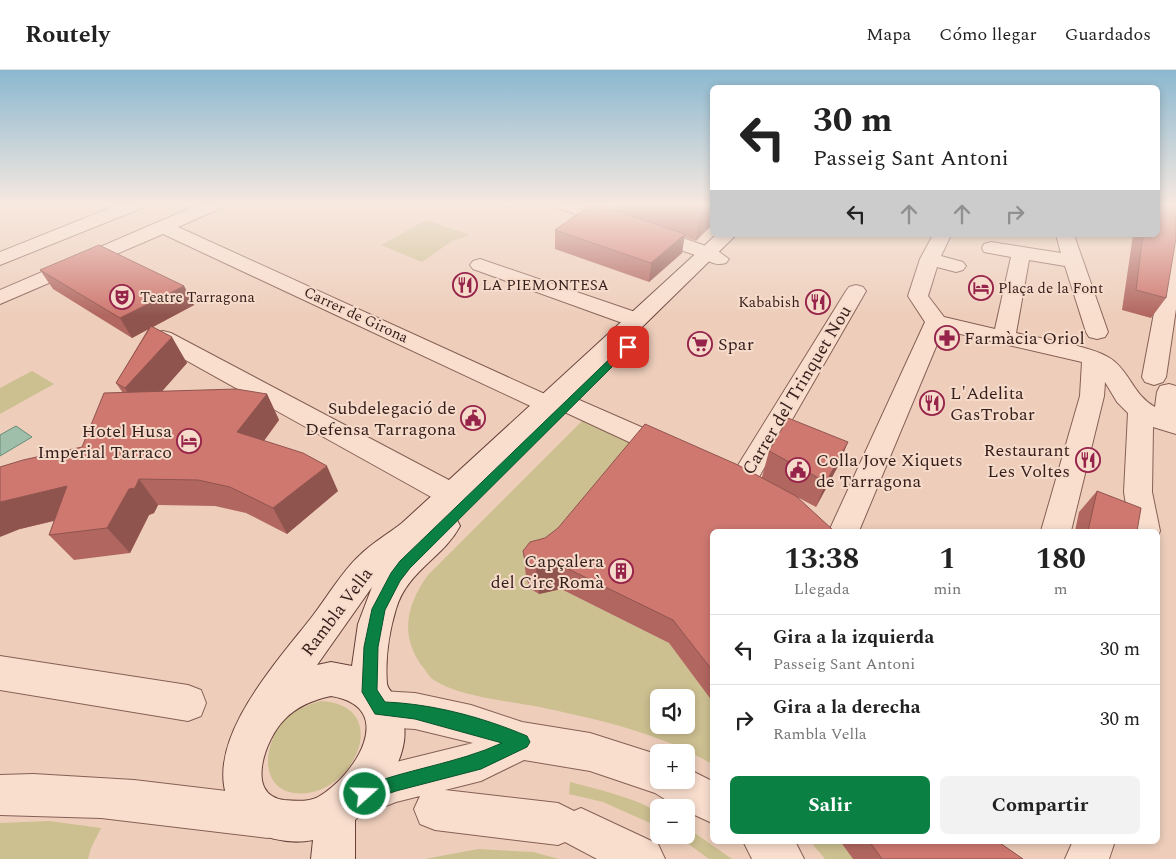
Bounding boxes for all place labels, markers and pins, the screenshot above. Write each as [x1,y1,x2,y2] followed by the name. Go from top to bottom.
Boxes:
[452,272,478,298] restaurant icon: LA PIEMONTESA
[482,274,609,297] place label: LA PIEMONTESA
[968,275,994,301] hotel icon: Plaça de la Font
[998,277,1103,300] place label: Plaça de la Font
[109,284,135,310] theatre icon: Teatre Tarragona
[140,286,255,309] place label: Teatre Tarragona
[805,289,831,315] restaurant icon: Kababish
[738,291,800,314] place label: Kababish
[934,325,960,351] pharmacy icon: Farmàcia Oriol
[964,325,1085,352] place label: Farmàcia Oriol
[607,326,649,368] pin
[687,331,713,357] supermarket icon: Spar
[718,331,754,358] place label: Spar
[950,380,1035,428] place label: L'Adelita GasTrobar
[919,390,945,416] restaurant icon: L'Adelita GasTrobar
[305,395,456,443] place label: Subdelegació de Defensa Tarragona
[460,405,486,431] public building icon: Subdelegació de Defensa Tarragona
[37,418,172,466] place label: Hotel Husa Imperial Tarraco
[176,428,202,454] hotel icon: Hotel Husa Imperial Tarraco
[984,437,1070,485] place label: Restaurant Les Voltes
[816,447,963,495] place label: Colla Jove Xiquets de Tarragona
[1075,447,1101,473] restaurant icon: Restaurant Les Voltes
[785,457,811,483] public building icon: Colla Jove Xiquets de Tarragona
[491,548,604,596] place label: Capçalera del Circ Romà
[608,558,634,584] building icon: Capçalera del Circ Romà

